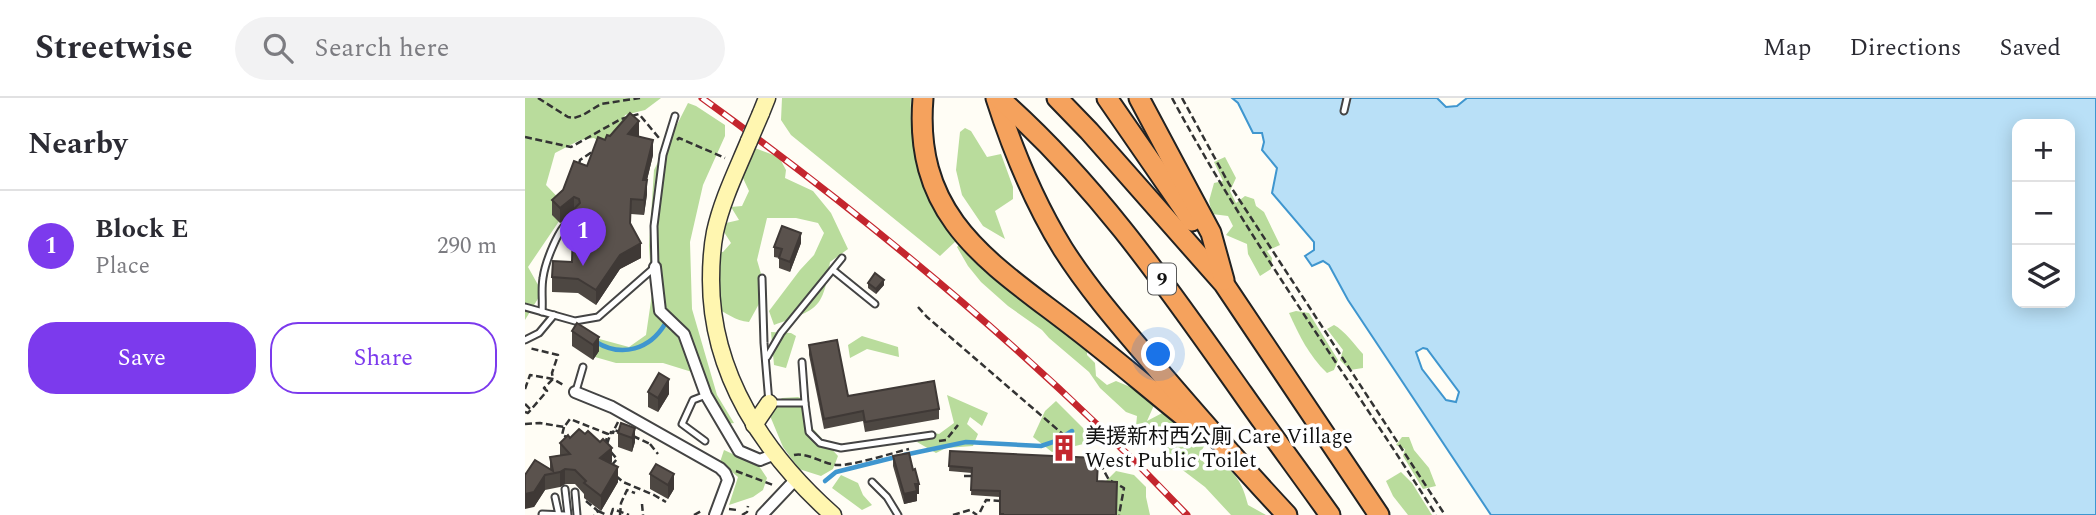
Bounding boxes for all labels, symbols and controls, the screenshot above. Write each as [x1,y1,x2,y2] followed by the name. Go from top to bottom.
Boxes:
[235,17,725,80] search box
[35,23,193,73] text: Streetwise
[315,28,449,68] text: Search here
[259,29,297,67] icon: search
[1763,30,1811,66] text: Map
[1849,30,1961,66] text: Directions
[1999,30,2061,66] text: Saved
[2012,119,2075,308] map controls
[2012,119,2075,182] button: +
[28,121,127,167] text: Nearby
[2012,182,2075,245] button: −
[560,208,606,266] pin: 1
[95,209,189,249] text: Block E
[45,229,57,264] text: 1
[437,229,497,264] text: 290 m
[2012,245,2075,308] button: layers
[95,249,150,284] text: Place
[1148,264,1176,294] road number: 9
[28,322,256,394] button: Save
[270,322,497,394] button: Share
[1141,337,1175,371] your location
[1085,421,1353,477] place label: 美援新村西公廁 Care Village West Public Toilet
[1049,433,1079,463] building icon: 美援新村西公廁 Care Village West Public Toilet

